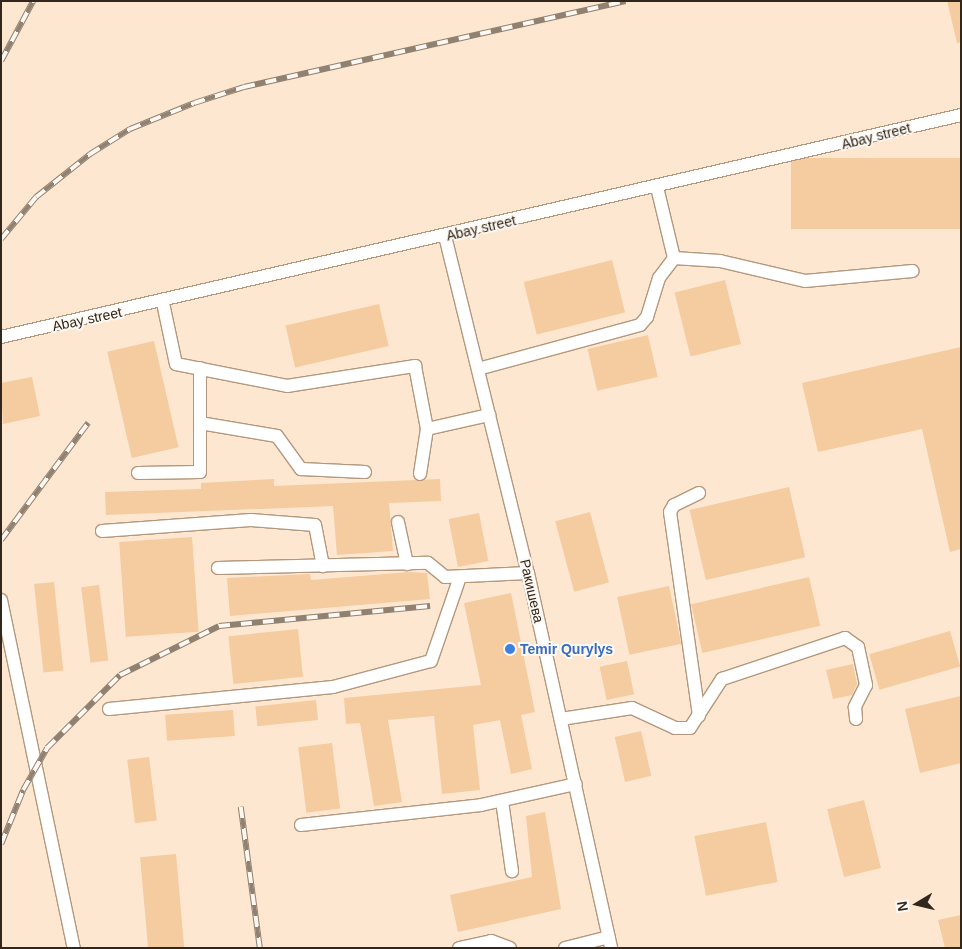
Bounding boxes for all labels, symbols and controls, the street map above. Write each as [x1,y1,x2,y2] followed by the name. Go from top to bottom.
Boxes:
[840,119,912,153] street label: Abay street
[445,212,517,244] street label: Abay street
[51,303,123,335] street label: Abay street
[517,558,547,624] street label: Ракишева
[520,641,613,657] place label: Temir Qurylys
[504,643,516,655] marker: Temir Qurylys
[892,879,942,929] north arrow
[893,900,911,913] text: N

